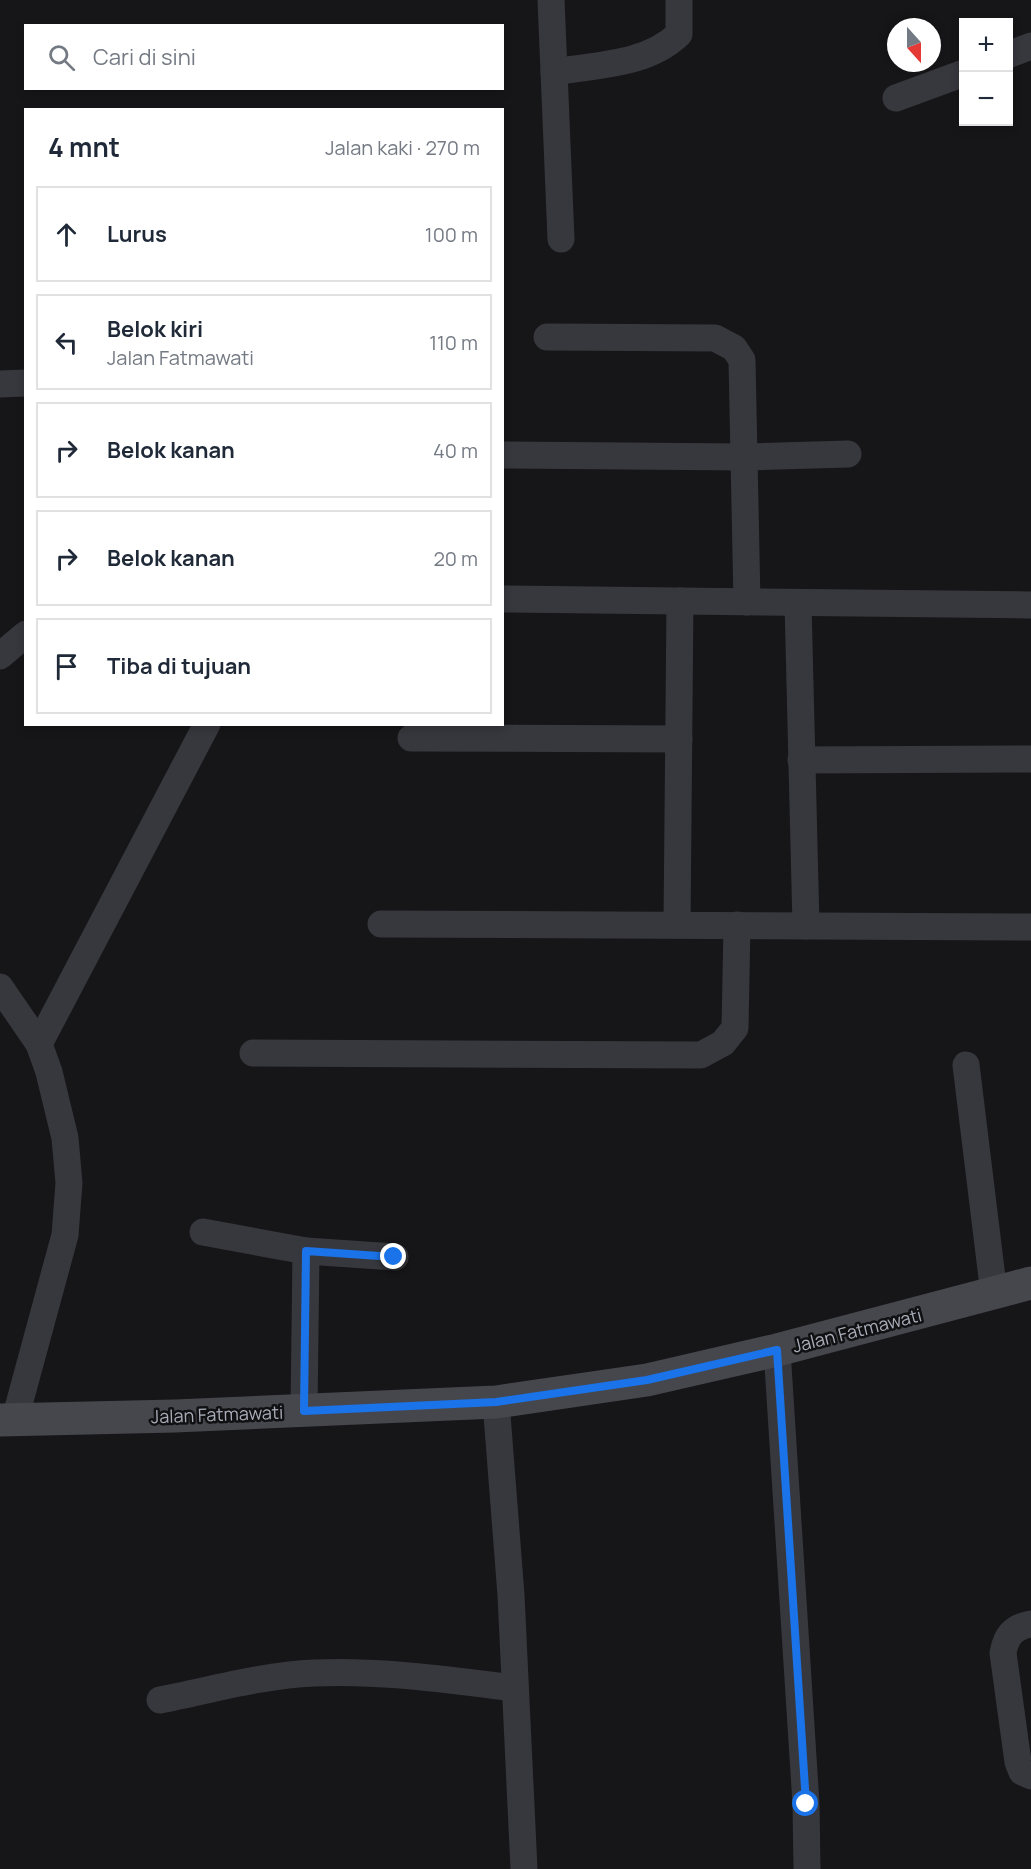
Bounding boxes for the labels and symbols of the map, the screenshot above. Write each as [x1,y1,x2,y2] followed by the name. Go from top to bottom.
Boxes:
[887,18,941,72] north arrow
[380,1243,406,1269] route end
[790,1302,924,1358] street label: Jalan Fatmawati
[150,1400,284,1428] street label: Jalan Fatmawati
[792,1790,818,1816] route start

